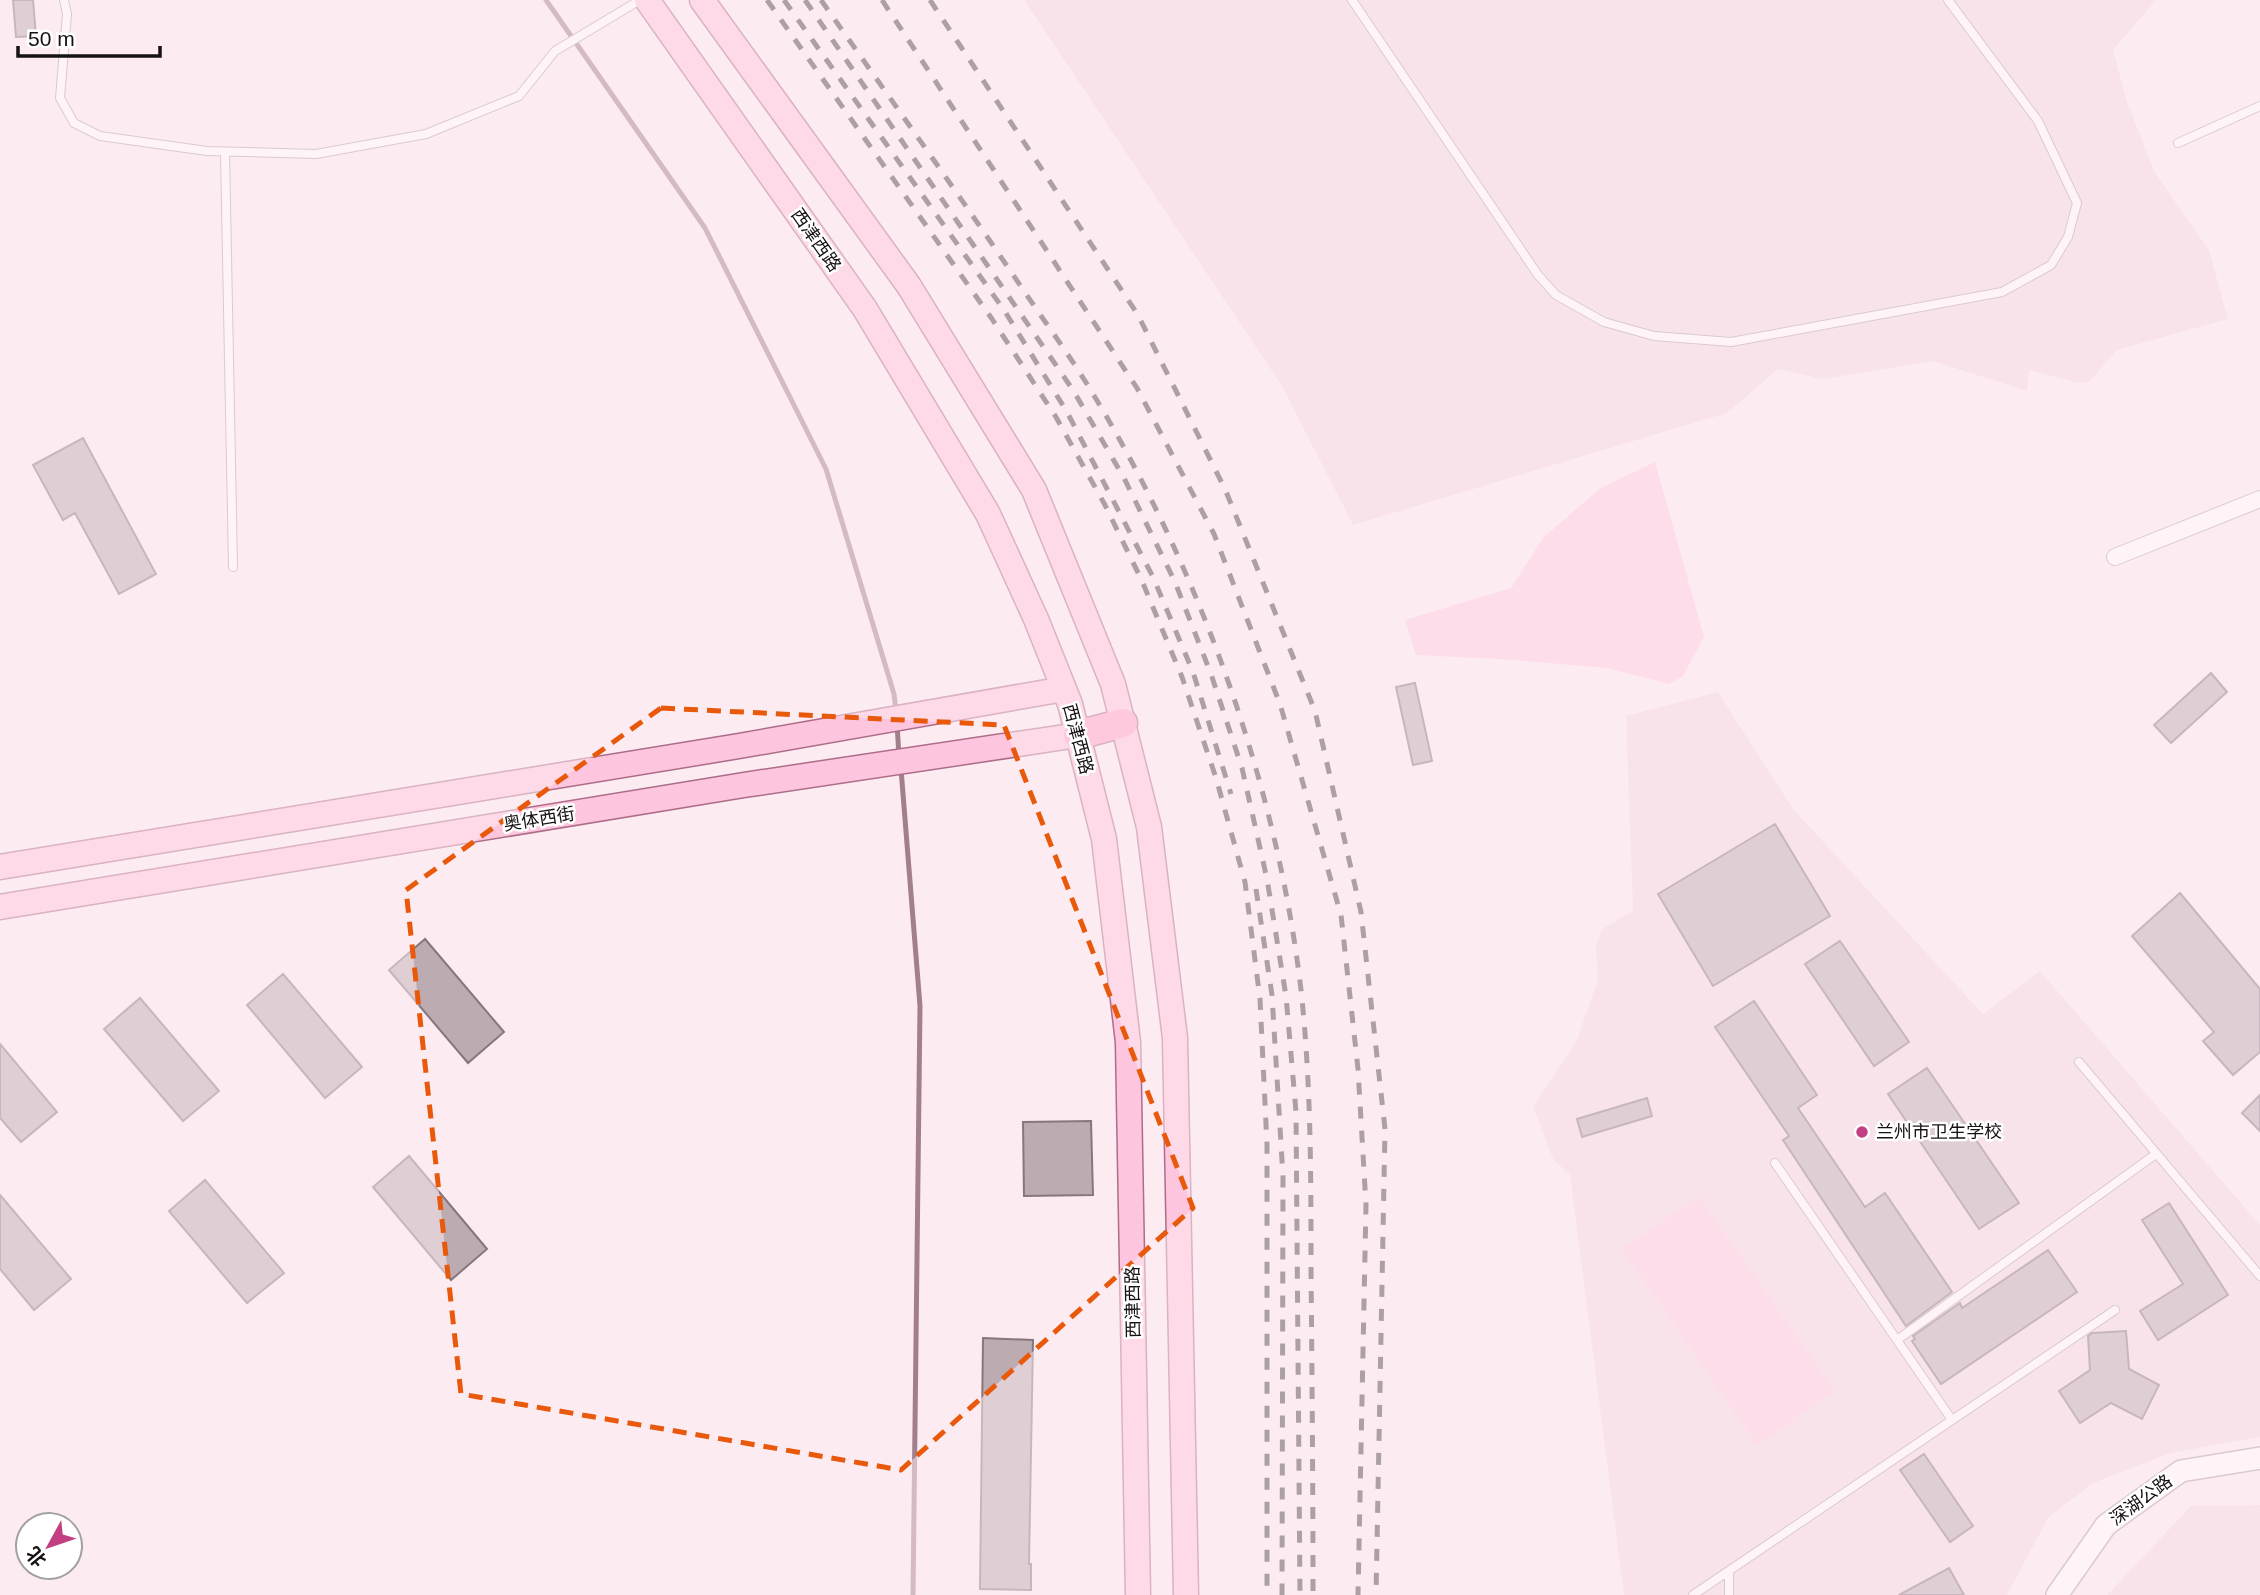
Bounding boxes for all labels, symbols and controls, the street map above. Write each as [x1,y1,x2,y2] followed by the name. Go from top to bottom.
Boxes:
[18,14,159,58] scale bar
[28,27,75,50] text: 50 m
[787,205,845,275] street label: 西津西路
[1059,702,1097,776] street label: 西津西路
[502,803,576,835] street label: 奥体西街
[1876,1122,2002,1142] place label: 兰州市卫生学校
[1854,1124,1870,1140] marker: 兰州市卫生学校
[1122,1266,1144,1338] street label: 西津西路
[2106,1471,2176,1529] street label: 深湖公路
[14,1511,84,1581] north arrow
[22,1543,51,1571] text: 北

